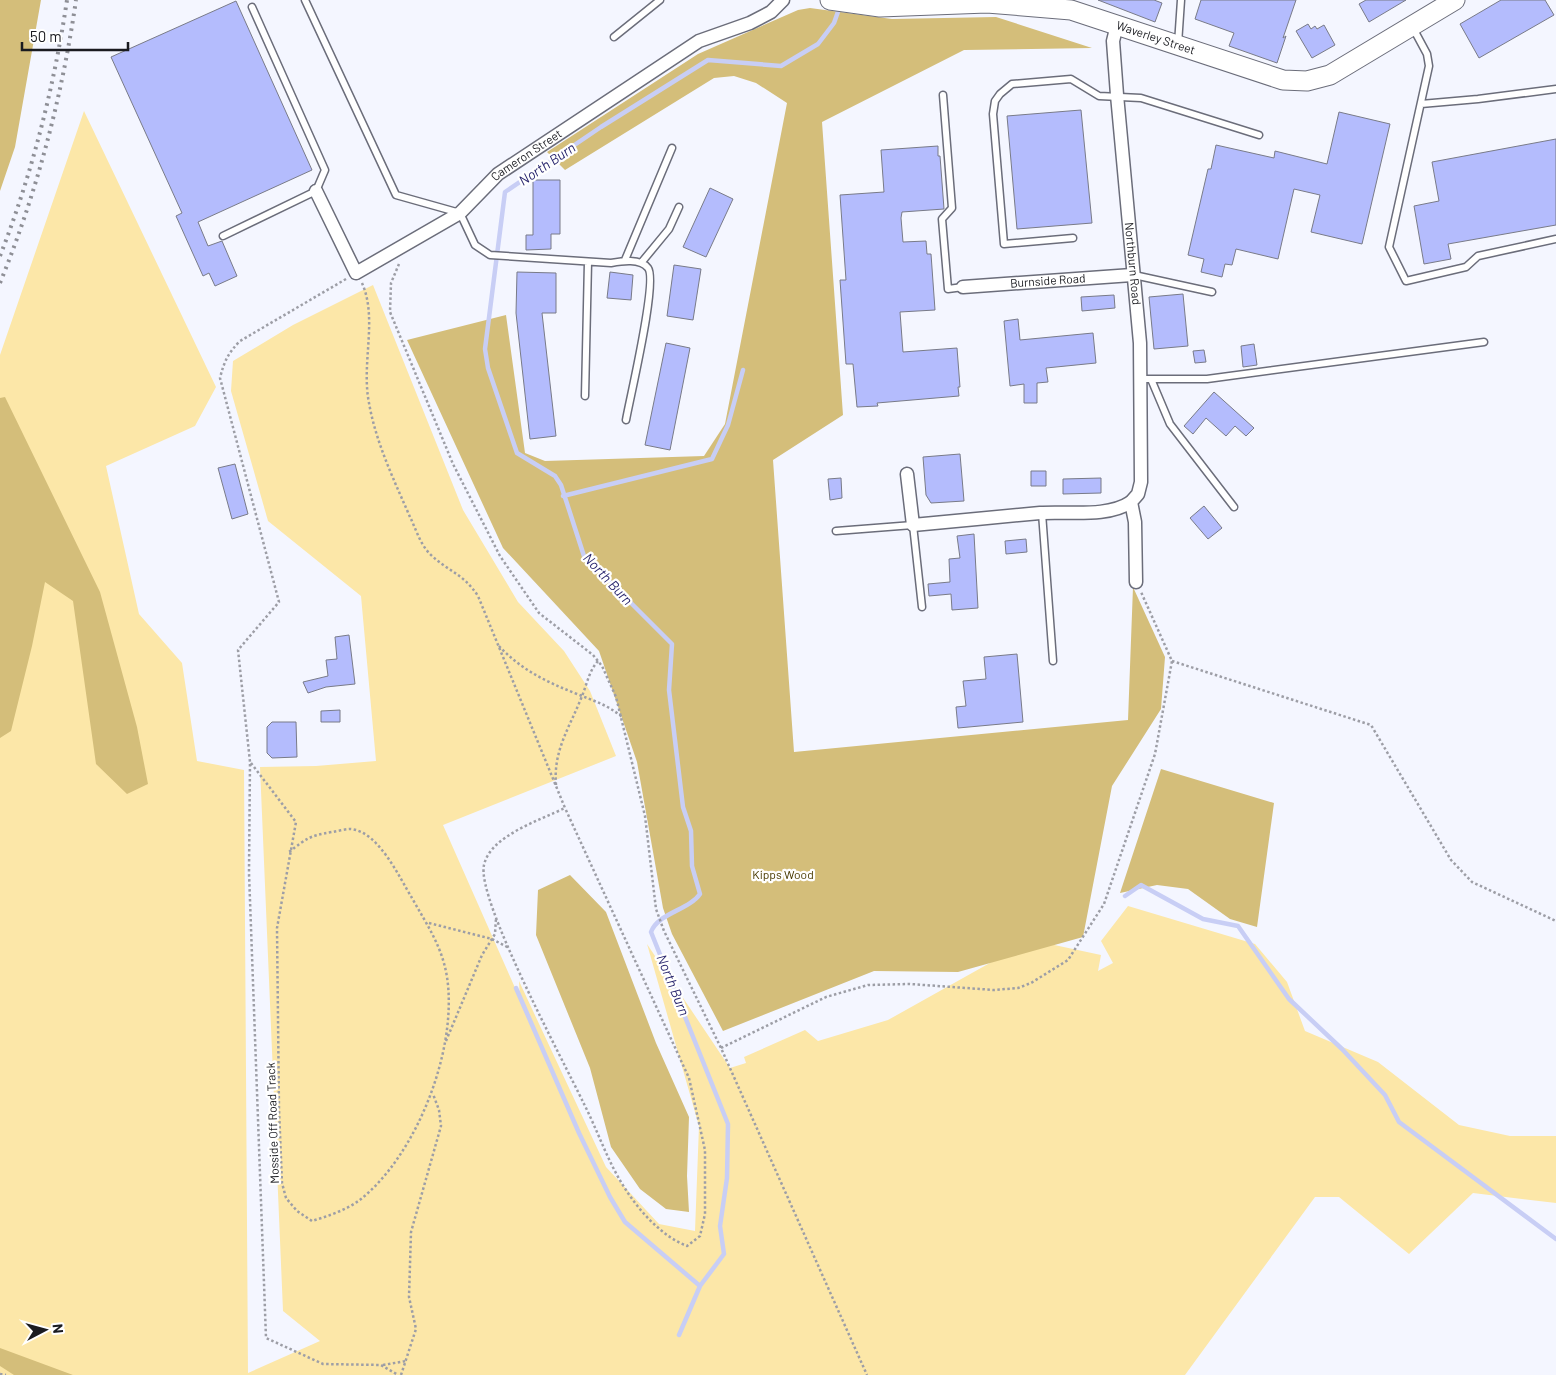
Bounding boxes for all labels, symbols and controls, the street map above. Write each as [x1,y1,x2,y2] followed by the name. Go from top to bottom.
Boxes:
[1115,17,1197,57] street label: Waverley Street
[22,20,129,52] scale bar
[30,27,62,45] text: 50 m
[488,126,564,183] street label: Cameron Street
[515,138,578,189] water label: North Burn
[1123,222,1144,305] street label: Northburn Road
[1010,270,1086,290] street label: Burnside Road
[580,549,637,608] water label: North Burn
[752,867,814,881] park label: Kipps Wood
[653,952,693,1018] water label: North Burn
[263,1062,281,1184] street label: Mosside Off Road Track
[20,1305,70,1355] north arrow
[49,1323,67,1334] text: N

